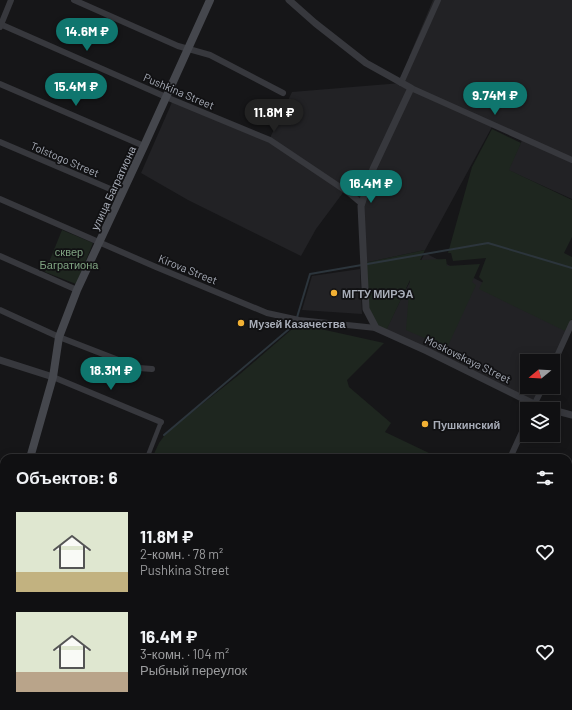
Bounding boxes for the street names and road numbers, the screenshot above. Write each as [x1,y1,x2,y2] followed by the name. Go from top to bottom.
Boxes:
[142,70,216,112] street label: Pushkina Street
[29,139,101,179] street label: Tolstogo Street
[88,143,139,232] street label: улица Багратиона
[157,251,219,287] street label: Kirova Street
[423,333,513,385] street label: Moskovskaya Street

